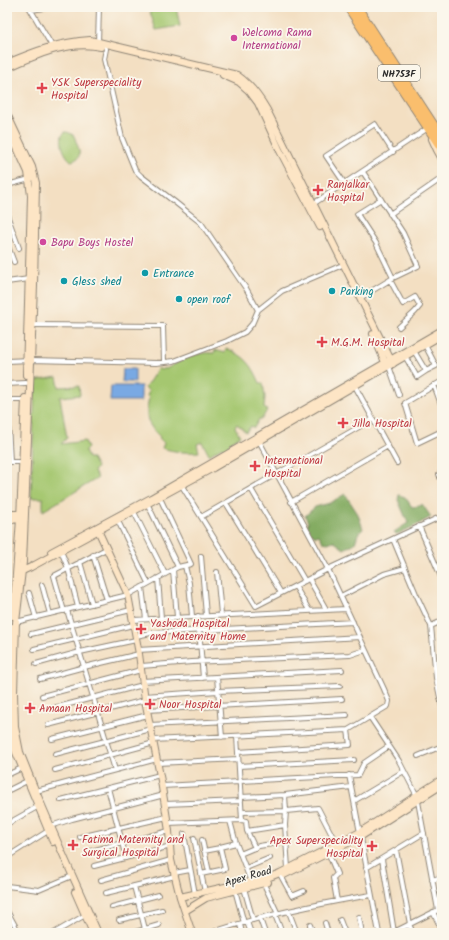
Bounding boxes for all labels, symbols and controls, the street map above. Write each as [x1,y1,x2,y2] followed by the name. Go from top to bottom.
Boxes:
[242,24,312,55] place label: Welcoma Rama International
[229,33,239,43] marker: Welcoma Rama International
[378,65,420,81] road number: NH753F
[51,74,142,105] place label: YSK Superspeciality Hospital
[36,82,48,94] marker: YSK Superspeciality Hospital
[327,176,370,207] place label: Ranjalkar Hospital
[312,184,324,196] marker: Ranjalkar Hospital
[51,234,134,252] place label: Bapu Boys Hostel
[38,237,48,247] marker: Bapu Boys Hostel
[153,265,194,283] place label: Entrance
[140,268,150,278] marker: Entrance
[72,273,122,291] place label: Gless shed
[59,276,69,286] marker: Gless shed
[340,283,374,301] place label: Parking
[327,286,337,296] marker: Parking
[187,291,232,309] place label: open roof
[174,294,184,304] marker: open roof
[331,334,405,352] place label: M.G.M. Hospital
[316,336,328,348] marker: M.G.M. Hospital
[352,415,412,433] place label: Jilla Hospital
[337,417,349,429] marker: Jilla Hospital
[264,452,323,483] place label: International Hospital
[249,460,261,472] marker: International Hospital
[150,615,246,646] place label: Yashoda Hospital and Maternity Home
[135,623,147,635] marker: Yashoda Hospital and Maternity Home
[159,696,222,714] place label: Noor Hospital
[144,698,156,710] marker: Noor Hospital
[39,700,112,718] place label: Amaan Hospital
[24,702,36,714] marker: Amaan Hospital
[82,831,184,862] place label: Fatima Maternity and Surgical Hospital
[270,832,364,863] place label: Apex Superspeciality Hospital
[67,839,79,851] marker: Fatima Maternity and Surgical Hospital
[366,840,378,852] marker: Apex Superspeciality Hospital
[223,862,274,892] street label: Apex Road

